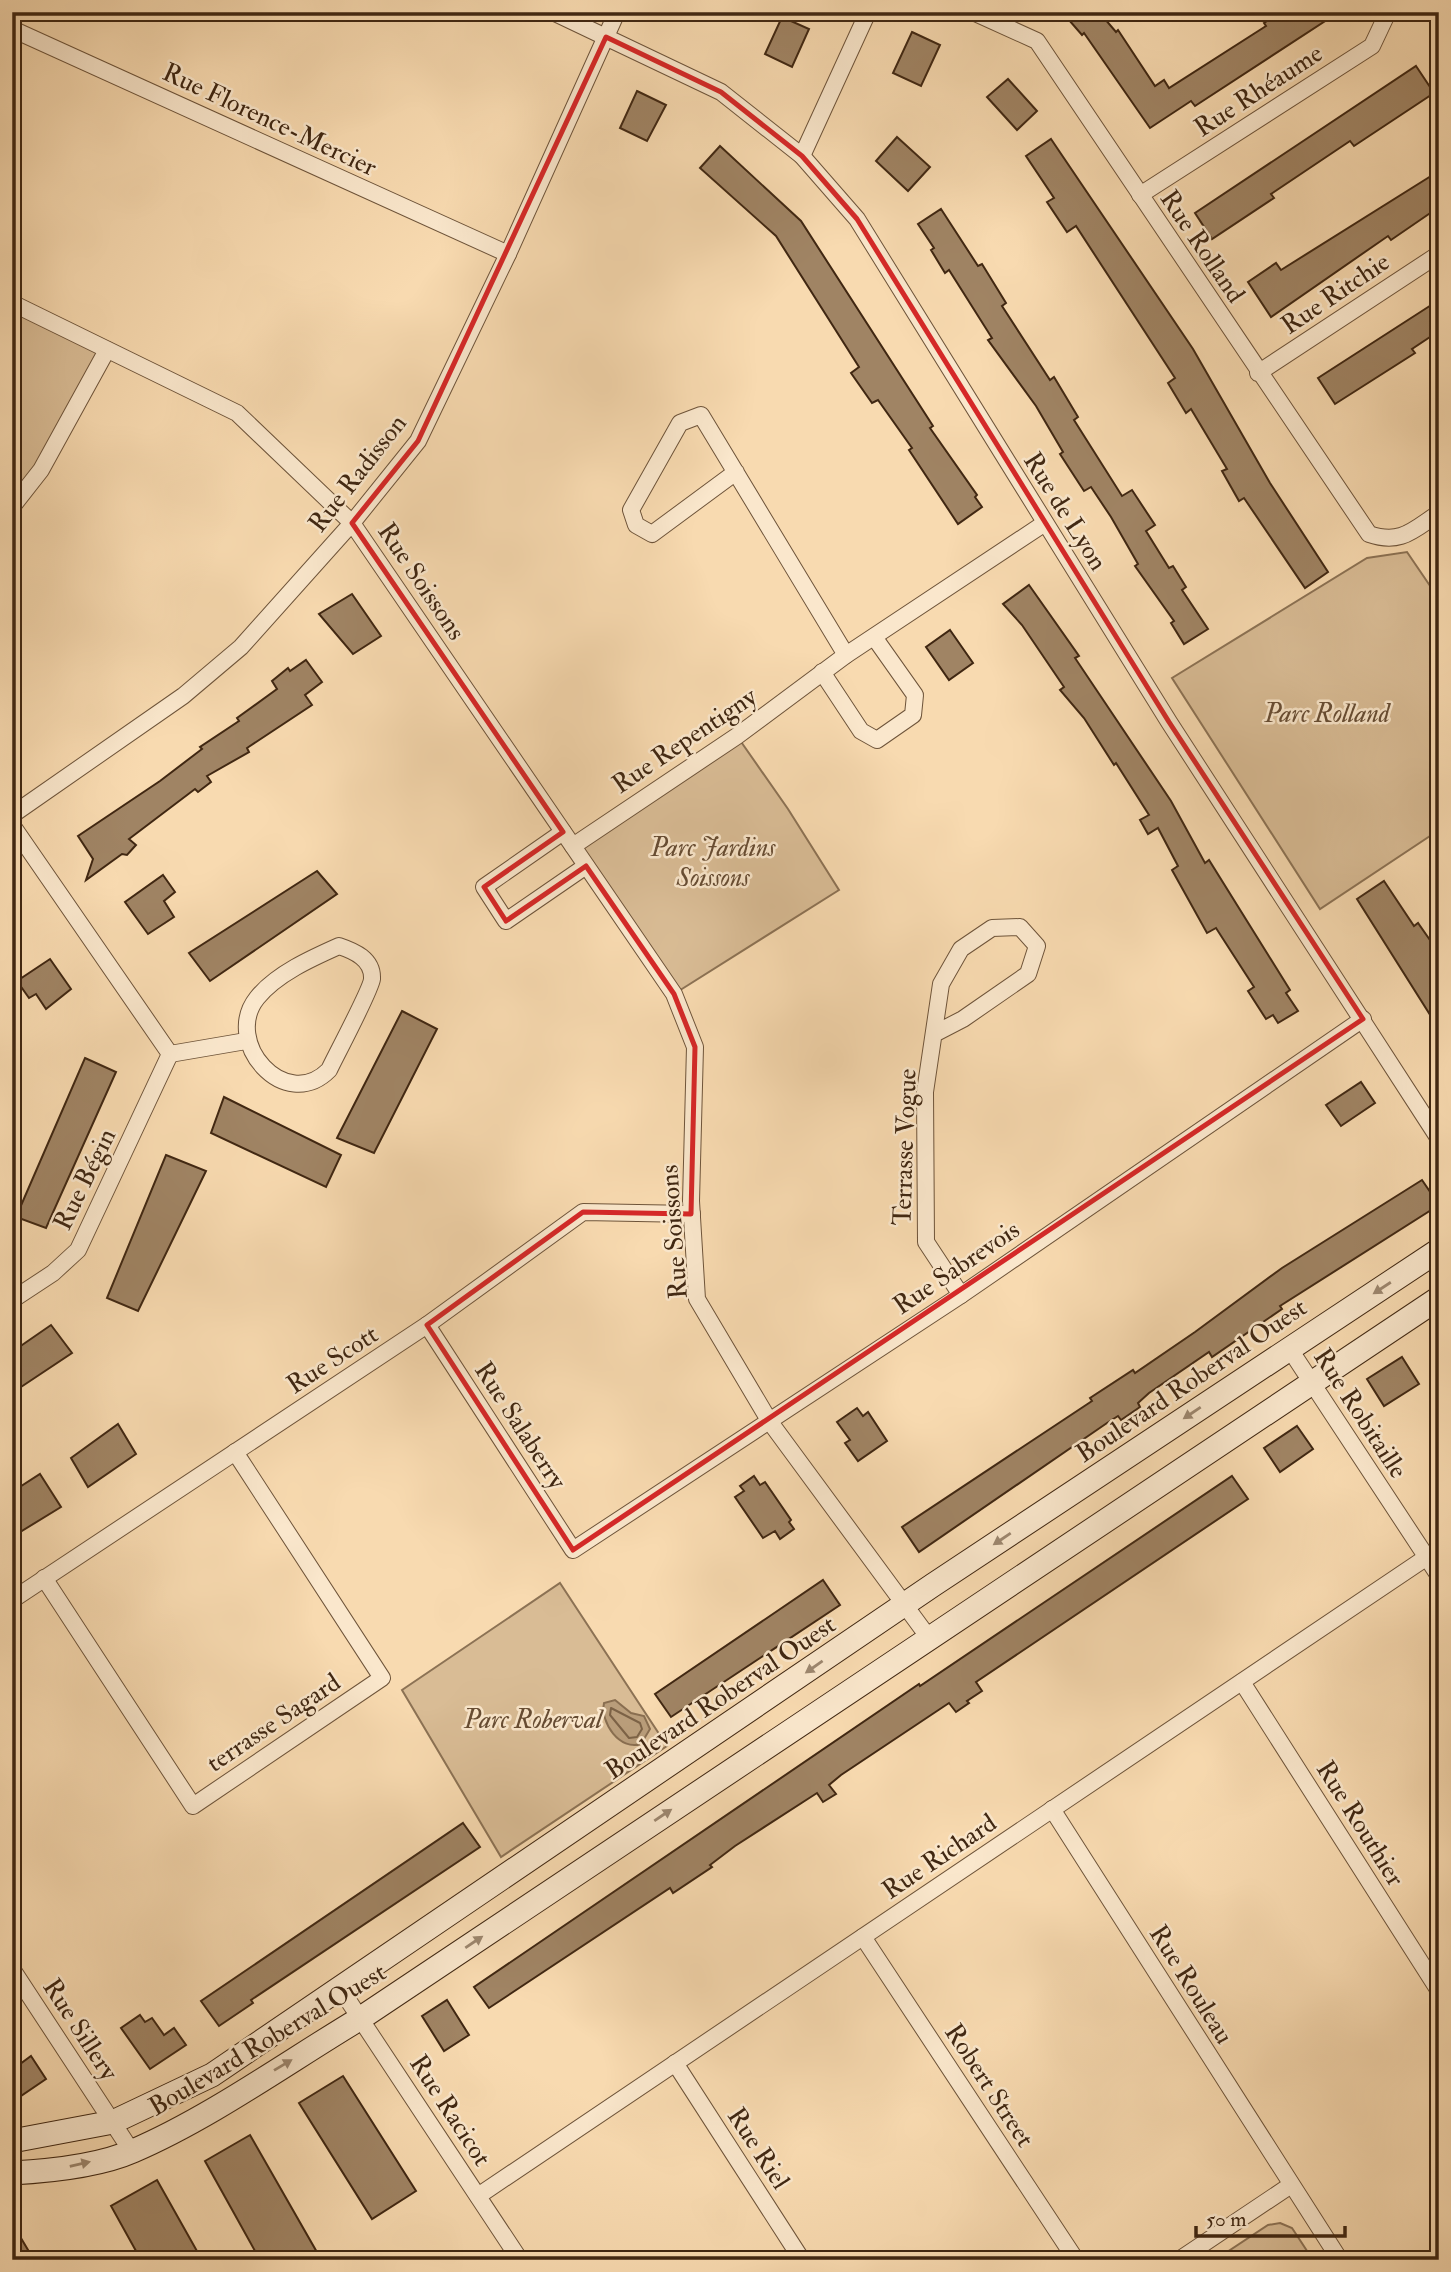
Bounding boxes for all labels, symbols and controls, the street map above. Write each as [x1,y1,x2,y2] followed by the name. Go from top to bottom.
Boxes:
[1188,37,1329,144] street label: Rue Rhéaume
[157,56,382,184] street label: Rue Florence-Mercier
[1153,184,1252,309] street label: Rue Rolland
[1275,246,1396,342] street label: Rue Ritchie
[302,408,414,539] street label: Rue Radisson
[1016,447,1114,576] street label: Rue de Lyon
[370,517,472,646] street label: Rue Soissons
[606,680,764,802] street label: Rue Repentigny
[1263,698,1392,730] park label: Parc Rolland
[649,832,776,894] park label: Parc Jardins Soissons
[886,1068,924,1226] street label: Terrasse Vogue
[47,1123,123,1236] street label: Rue Bégin
[653,1164,695,1300] street label: Rue Soissons
[887,1214,1026,1322] street label: Rue Sabrevois
[1372,1281,1391,1294] one-way arrow
[1070,1292,1313,1470] street label: Boulevard Roberval Ouest
[281,1319,384,1401] street label: Rue Scott
[1306,1343,1414,1485] street label: Rue Robitaille
[467,1356,573,1496] street label: Rue Salaberry
[1182,1406,1201,1419] one-way arrow
[993,1532,1011,1546] one-way arrow
[599,1609,842,1787] street label: Boulevard Roberval Ouest
[805,1660,823,1674] one-way arrow
[201,1666,347,1779] street label: terrasse Sagard
[463,1704,604,1736] park label: Parc Roberval
[1309,1755,1411,1892] street label: Rue Routhier
[876,1807,1003,1907] street label: Rue Richard
[653,1809,673,1822] one-way arrow
[1142,1919,1240,2050] street label: Rue Rouleau
[465,1935,483,1949] one-way arrow
[143,1956,392,2123] street label: Boulevard Roberval Ouest
[36,1973,125,2087] street label: Rue Sillery
[937,2018,1041,2153] street label: Robert Street
[402,2049,498,2172] street label: Rue Racicot
[273,2059,292,2072] one-way arrow
[720,2102,797,2196] street label: Rue Riel
[69,2158,91,2169] one-way arrow
[1196,2195,1344,2239] scale bar
[1206,2206,1247,2233] text: 50 m

